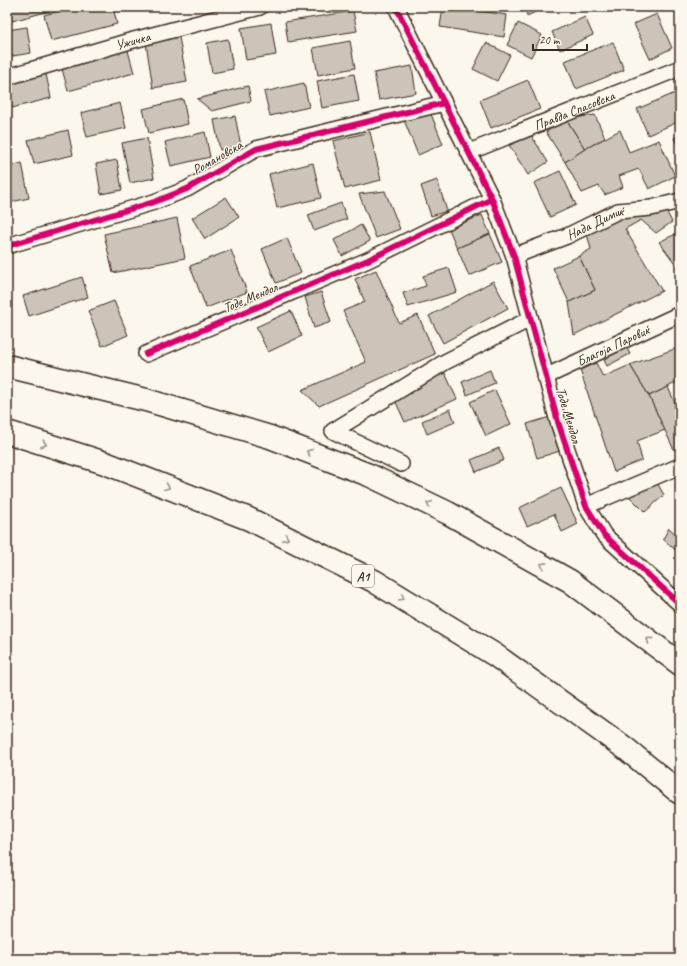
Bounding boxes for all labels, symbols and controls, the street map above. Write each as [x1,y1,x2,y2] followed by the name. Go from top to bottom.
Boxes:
[533,26,587,52] scale bar
[114,28,153,54] street label: Ужичка
[539,32,561,48] text: 20 m
[531,86,618,134] street label: Правда Спасовска
[189,136,246,179] street label: Романовска
[564,202,626,244] street label: Нада Димиќ
[221,278,281,316] street label: Тоде Мендол
[574,321,654,370] street label: Благоја Паровиќ
[552,385,585,446] street label: Тоде Мендол
[41,439,48,448] one-way arrow
[306,449,313,457] one-way arrow
[163,483,170,491] one-way arrow
[425,501,433,509] one-way arrow
[282,533,290,541] one-way arrow
[540,563,547,570] one-way arrow
[352,565,374,587] road number: A1
[398,593,405,600] one-way arrow
[647,638,654,645] one-way arrow

